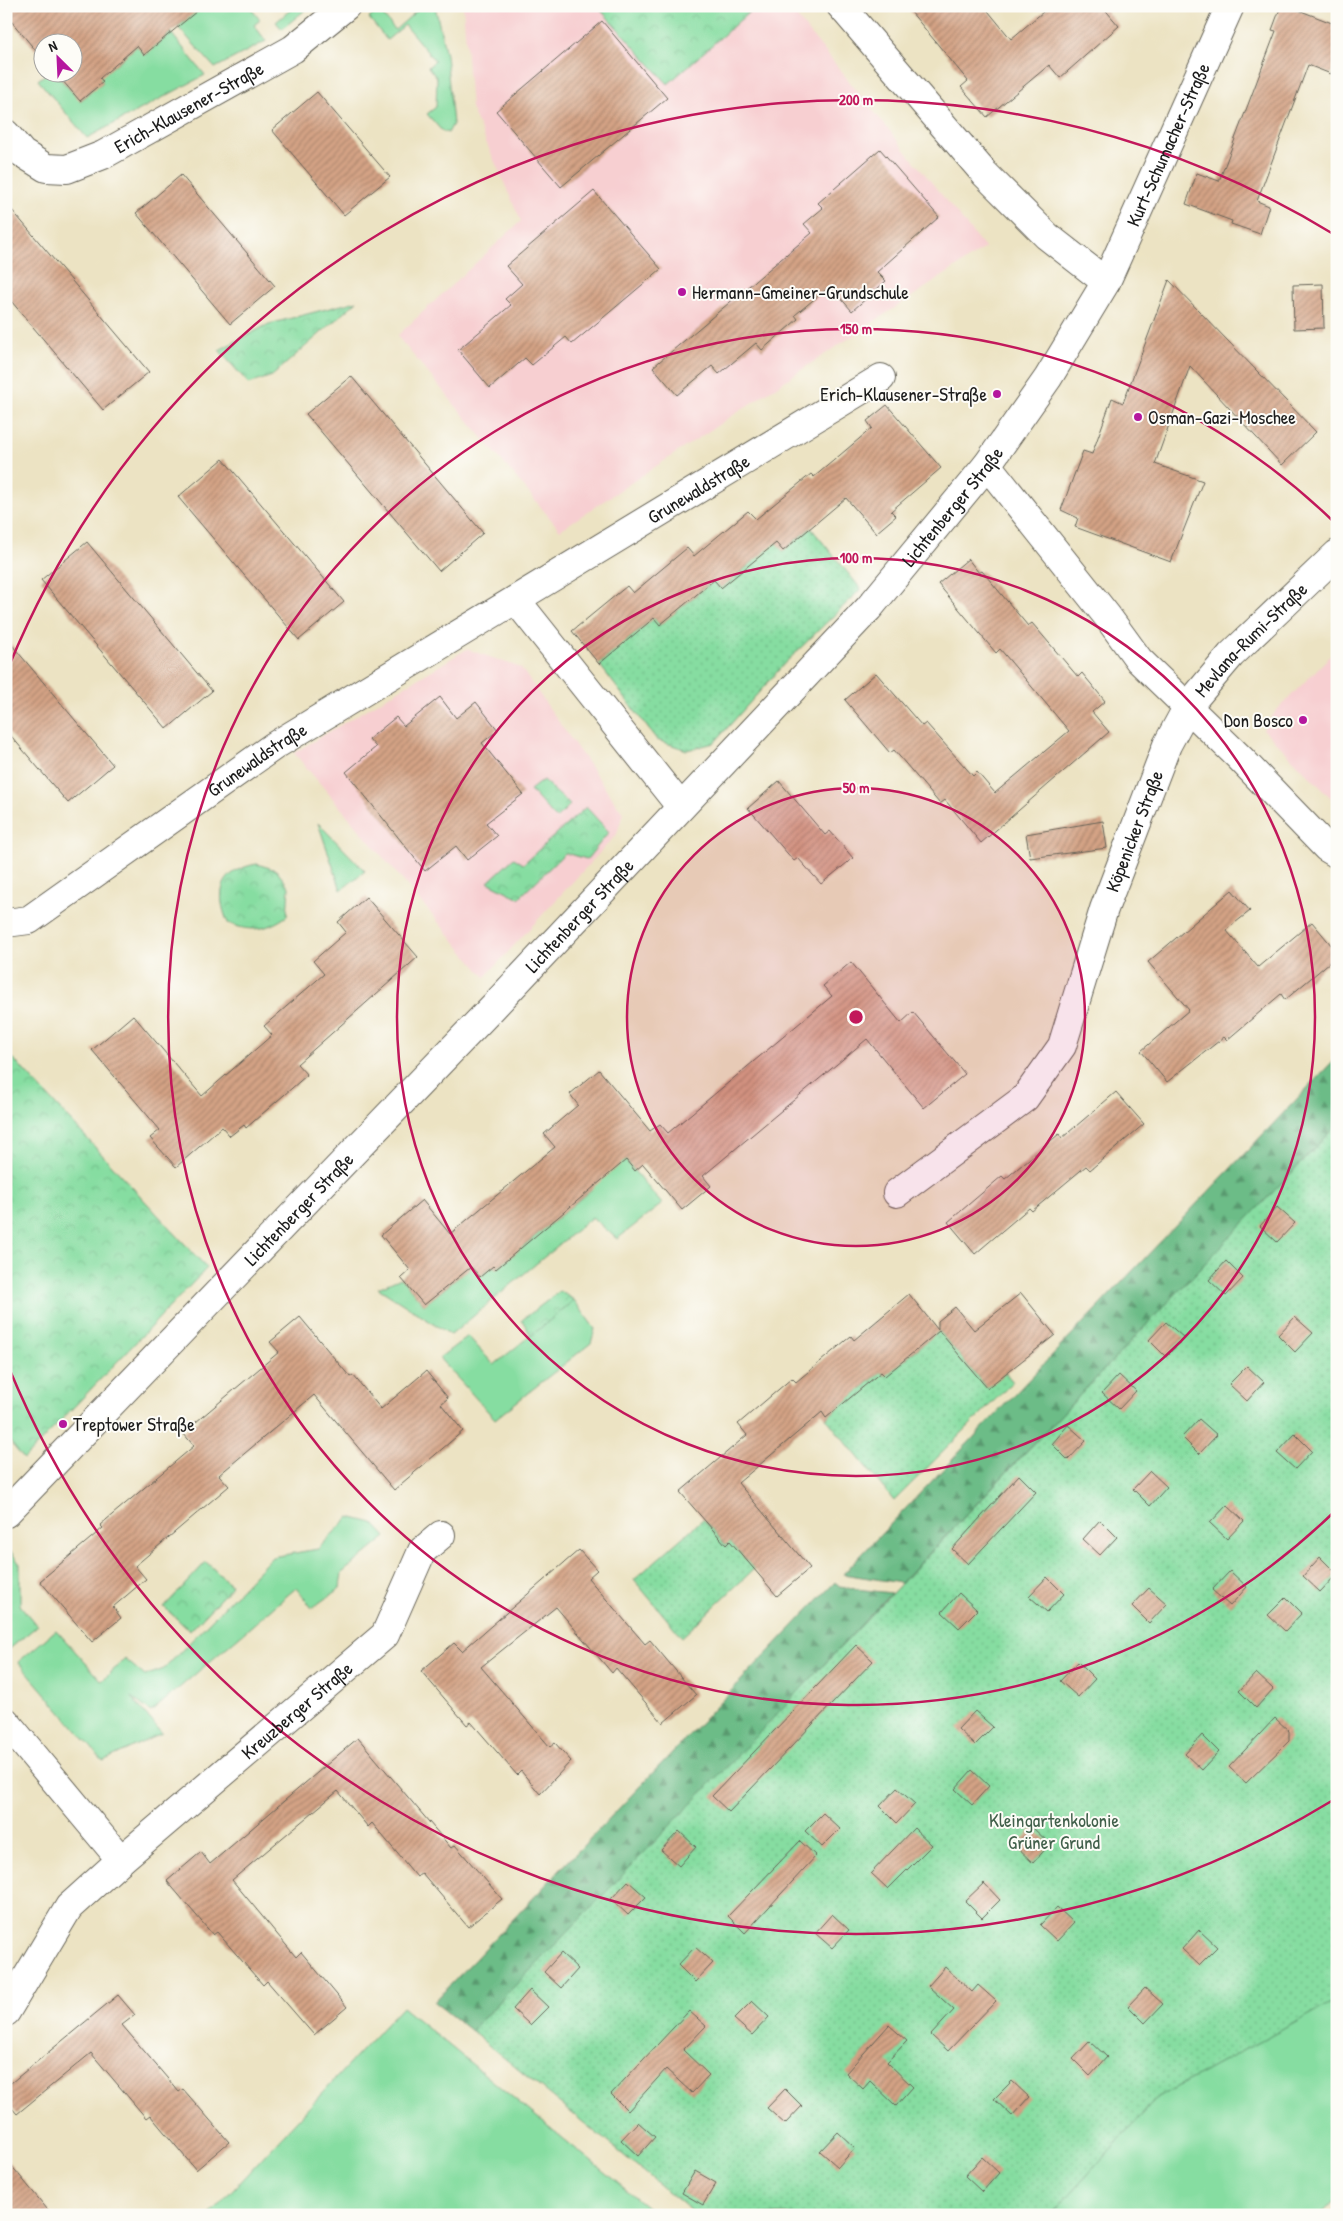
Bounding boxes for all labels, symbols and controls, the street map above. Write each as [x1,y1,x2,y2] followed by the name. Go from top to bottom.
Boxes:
[32,32,82,82] north arrow
[45,35,60,56] text: N
[110,55,268,159] street label: Erich-Klausener-Straße
[1120,58,1216,231] street label: Kurt-Schumacher-Straße
[839,89,873,110] text: 200 m
[692,279,909,305] place label: Hermann-Gmeiner-Grundschule
[676,286,688,298] marker: Hermann-Gmeiner-Grundschule
[840,318,872,339] text: 150 m
[820,381,987,407] place label: Erich-Klausener-Straße
[991,388,1003,400] marker: Erich-Klausener-Straße
[1148,404,1296,430] place label: Osman-Gazi-Moschee
[1132,411,1144,423] marker: Osman-Gazi-Moschee
[896,441,1009,572] street label: Lichtenberger Straße
[642,447,755,530] street label: Grunewaldstraße
[840,547,872,568] text: 100 m
[1188,576,1313,702] street label: Mevlana-Rumi-Straße
[1224,707,1293,733] place label: Don Bosco
[1297,714,1309,726] marker: Don Bosco
[202,716,312,803] street label: Grunewaldstraße
[1099,766,1169,896] street label: Köpenicker Straße
[843,777,869,798] text: 50 m
[519,853,640,978] street label: Lichtenberger Straße
[847,1008,865,1026] centre of rings
[238,1146,359,1271] street label: Lichtenberger Straße
[73,1411,195,1437] place label: Treptower Straße
[57,1418,69,1430] marker: Treptower Straße
[236,1655,358,1765] street label: Kreuzberger Straße
[989,1807,1119,1855] park label: Kleingartenkolonie Grüner Grund

